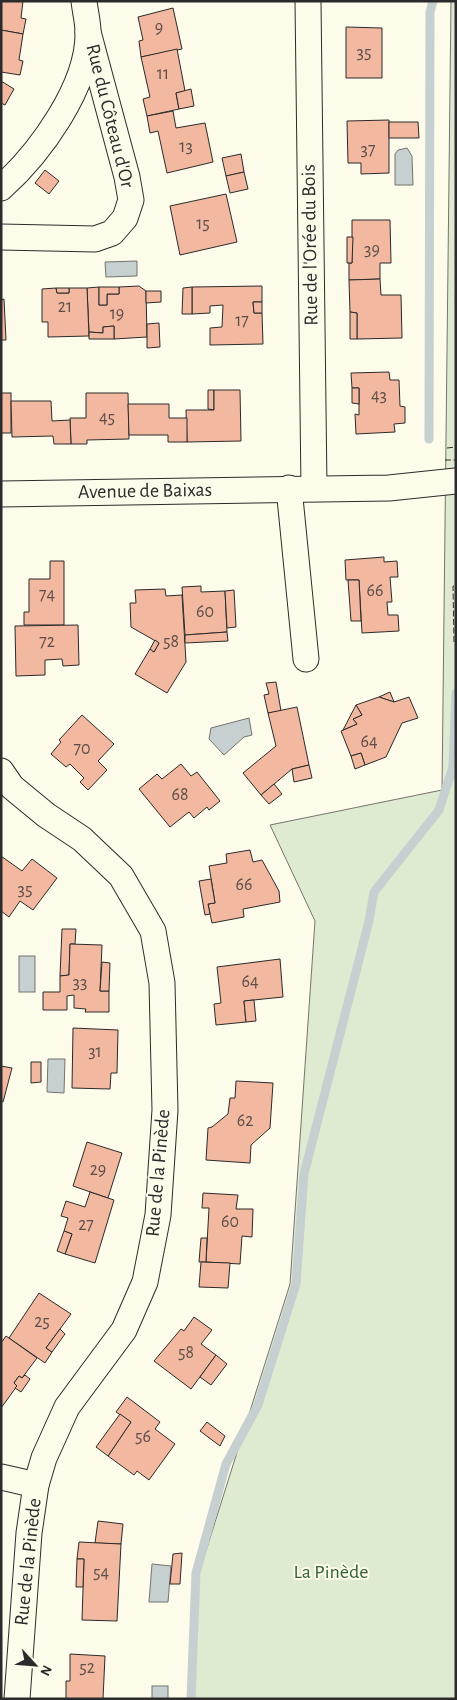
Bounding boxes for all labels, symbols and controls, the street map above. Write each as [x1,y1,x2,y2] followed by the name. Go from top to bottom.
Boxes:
[155,19,163,37] house number: 9
[82,42,138,191] street label: Rue du Côteau d'Or
[357,44,371,62] house number: 35
[157,65,169,83] house number: 11
[179,138,193,156] house number: 13
[361,141,375,159] house number: 37
[299,164,321,326] street label: Rue de l'Orée du Bois
[196,215,210,233] house number: 15
[364,241,380,259] house number: 39
[58,298,72,316] house number: 21
[110,305,124,323] house number: 19
[235,312,249,330] house number: 17
[371,387,387,405] house number: 43
[99,409,115,427] house number: 45
[78,480,212,502] street label: Avenue de Baixas
[367,582,383,600] house number: 66
[39,586,55,604] house number: 74
[196,603,214,621] house number: 60
[39,633,55,651] house number: 72
[163,633,179,651] house number: 58
[360,733,378,751] house number: 64
[73,740,91,758] house number: 70
[172,786,189,804] house number: 68
[236,876,252,894] house number: 66
[18,881,32,899] house number: 35
[241,973,259,991] house number: 64
[73,974,87,992] house number: 33
[88,1043,102,1061] house number: 31
[142,1108,174,1238] street label: Rue de la Pinède
[237,1112,253,1130] house number: 62
[90,1161,106,1179] house number: 29
[221,1213,239,1231] house number: 60
[78,1216,94,1234] house number: 27
[34,1313,50,1331] house number: 25
[178,1344,194,1362] house number: 58
[135,1428,151,1446] house number: 56
[11,1497,45,1627] street label: Rue de la Pinède
[293,1562,369,1582] park label: La Pinède
[93,1564,109,1582] house number: 54
[10,1640,60,1690] north arrow
[79,1659,95,1677] house number: 52
[37,1663,54,1678] text: N

